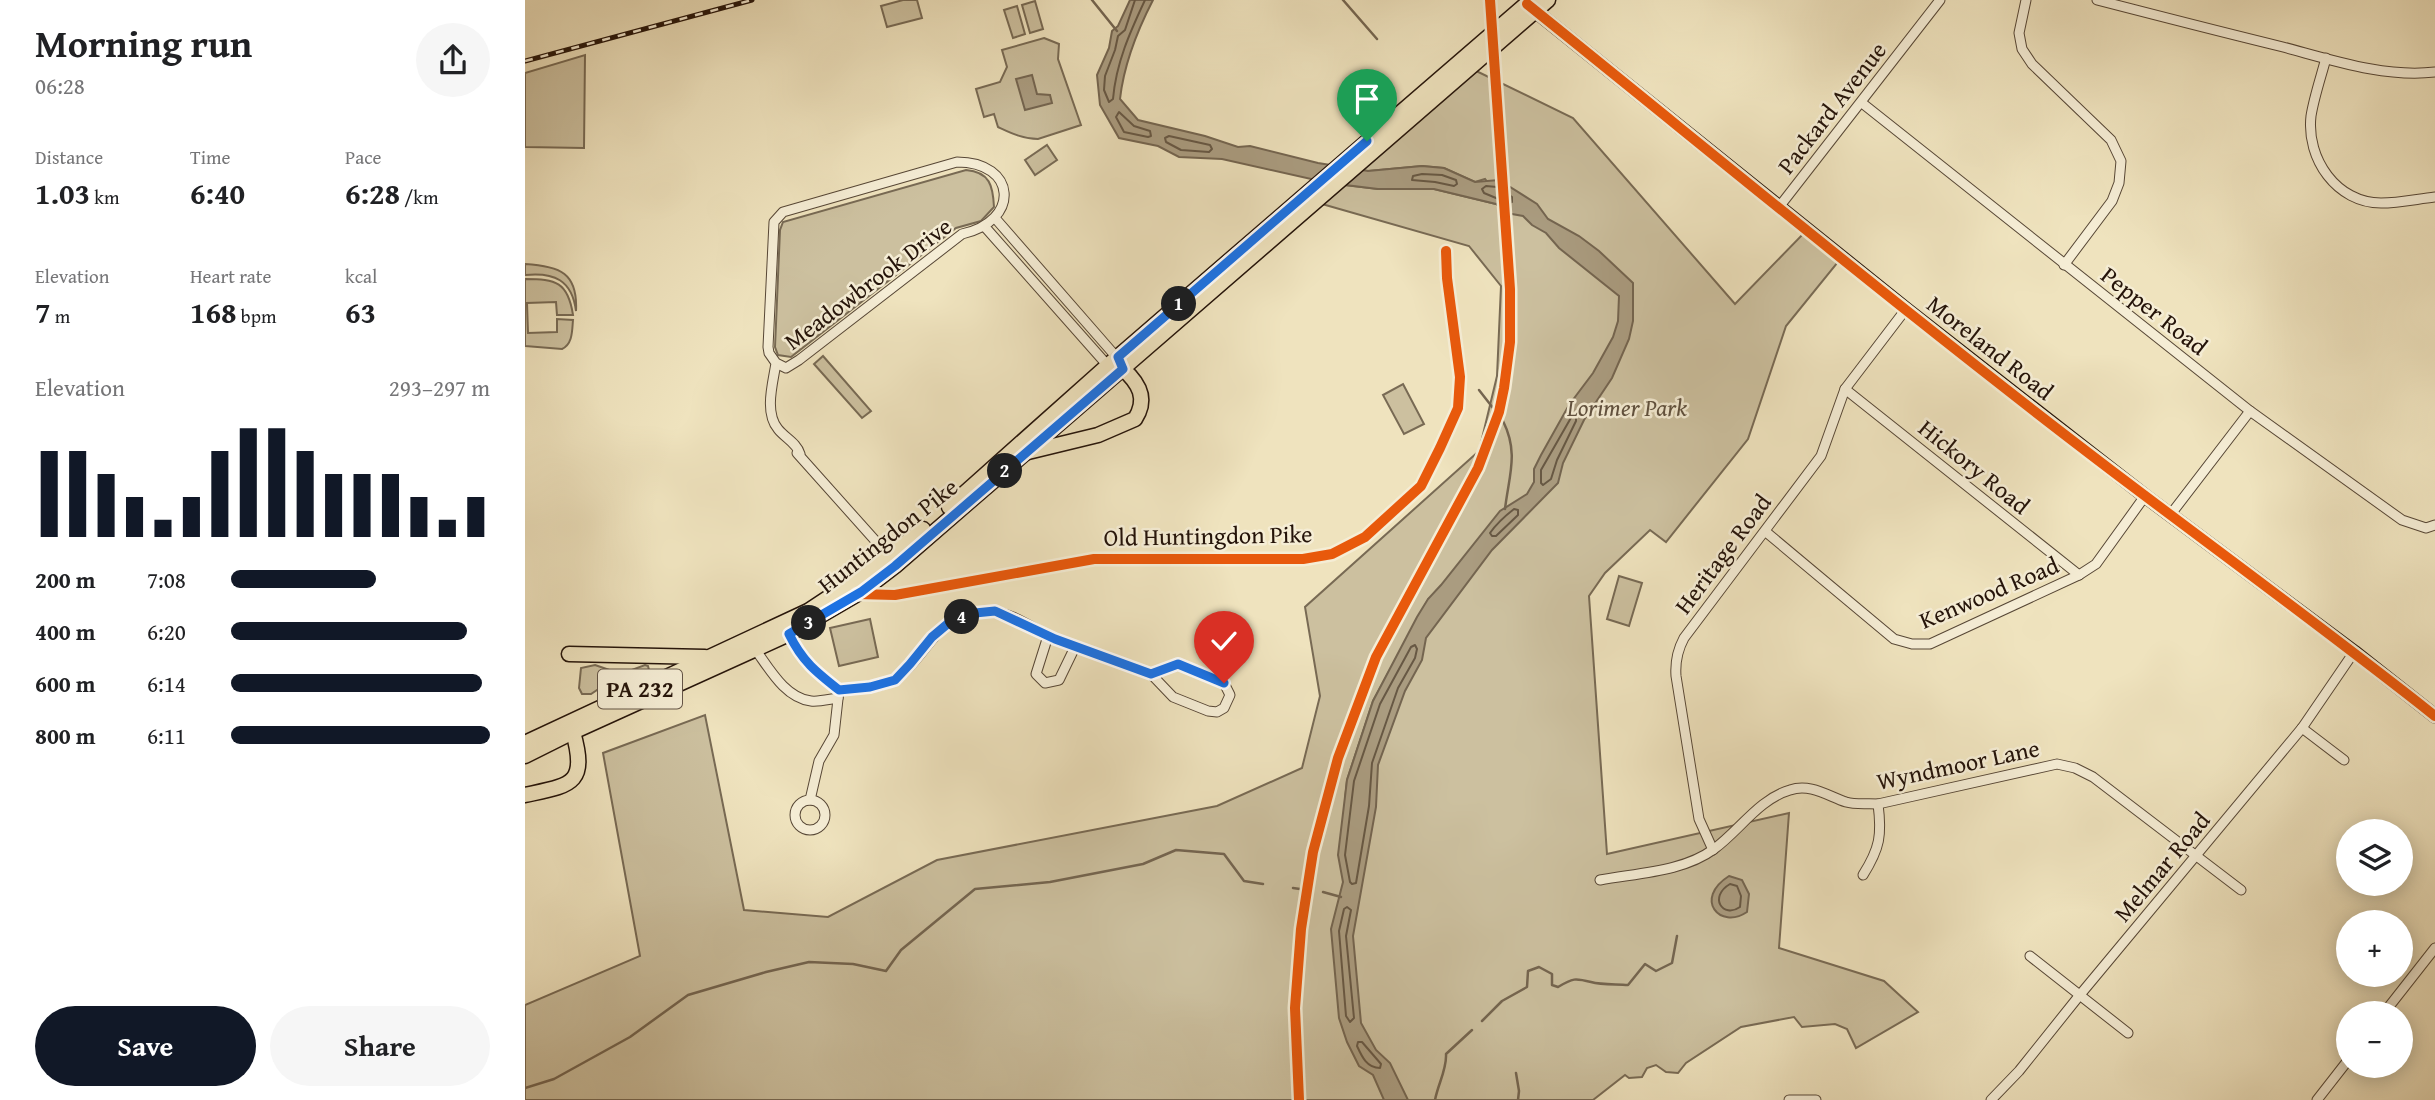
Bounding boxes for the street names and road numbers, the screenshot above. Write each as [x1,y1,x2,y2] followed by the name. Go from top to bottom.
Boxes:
[1769,34,1895,181] street label: Packard Avenue
[777,209,959,358] street label: Meadowbrook Drive
[2094,258,2215,364] street label: Pepper Road
[1919,287,2061,408] street label: Moreland Road
[1911,411,2038,523] street label: Hickory Road
[810,470,965,602] street label: Huntingdon Pike
[1666,486,1780,621] street label: Heritage Road
[1103,516,1313,555] street label: Old Huntingdon Pike
[1914,547,2064,638] street label: Kenwood Road
[598,670,682,708] road number: PA 232
[1873,730,2043,799] street label: Wyndmoor Lane
[2105,804,2218,929] street label: Melmar Road

